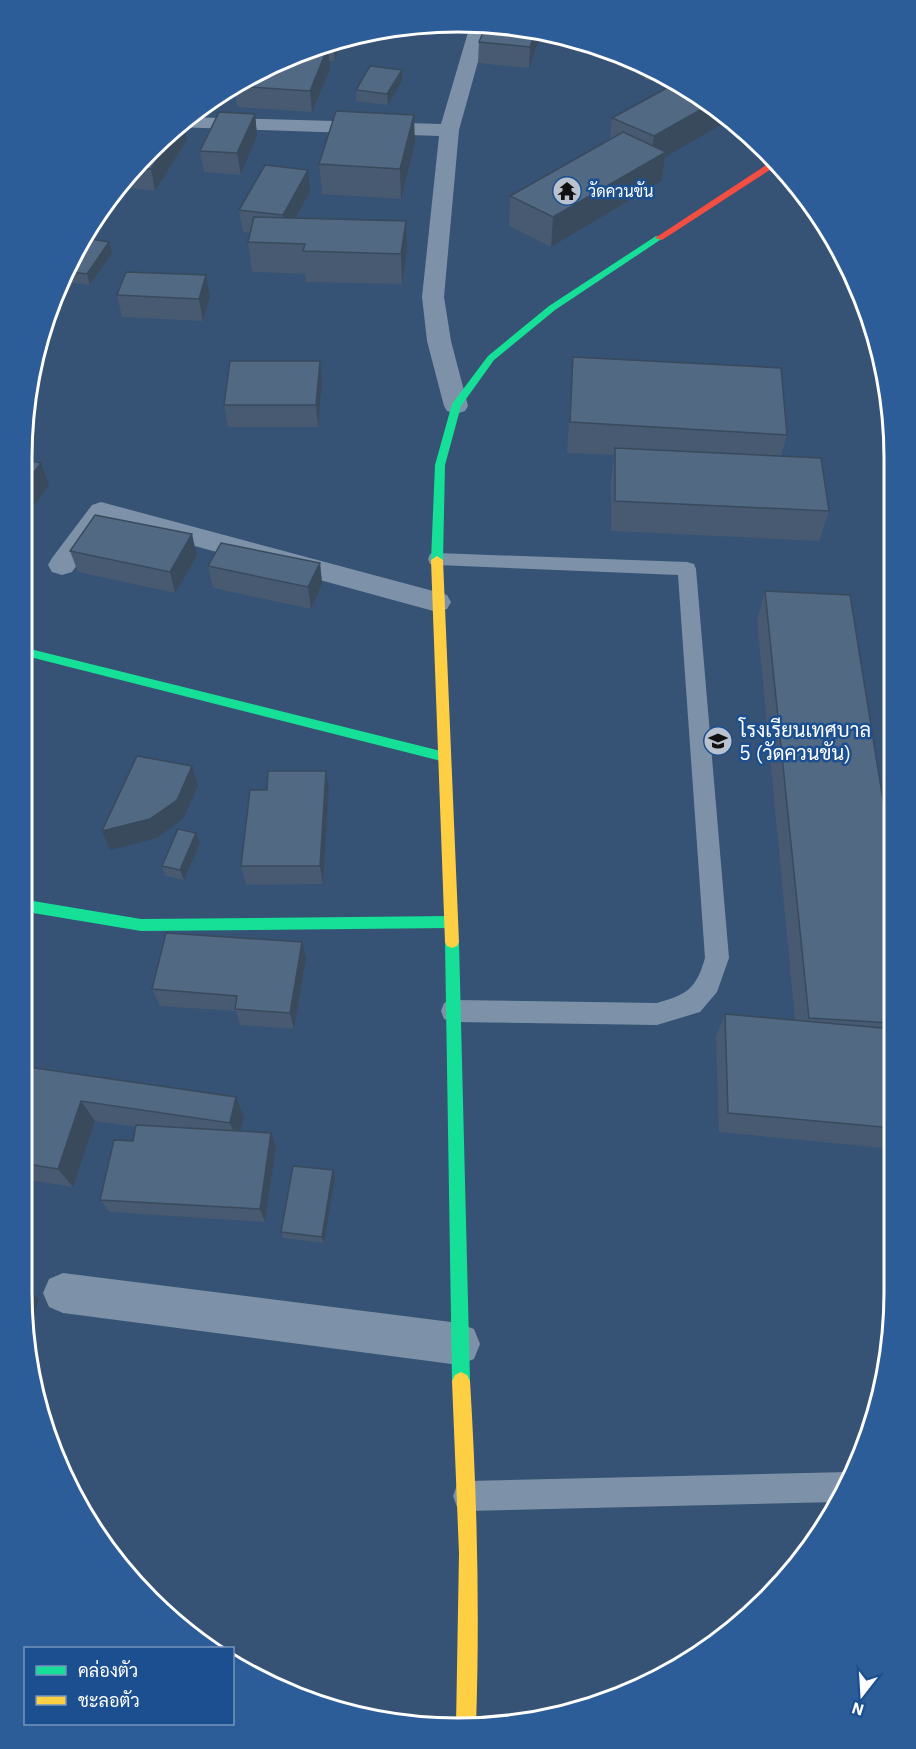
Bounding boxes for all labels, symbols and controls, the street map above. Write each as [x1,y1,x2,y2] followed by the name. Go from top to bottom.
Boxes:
[551,175,583,207] temple icon: วัดควนขัน
[588,181,653,201] place label: วัดควนขัน
[738,716,871,766] place label: โรงเรียนเทศบาล 5 (วัดควนขัน)
[702,725,734,757] school or university icon: โรงเรียนเทศบาล 5 (วัดควนขัน)
[24,1647,234,1725] legend
[78,1659,138,1682] text: คล่องตัว
[832,1665,892,1725] north arrow
[78,1689,140,1712] text: ชะลอตัว
[849,1698,866,1721] text: N

